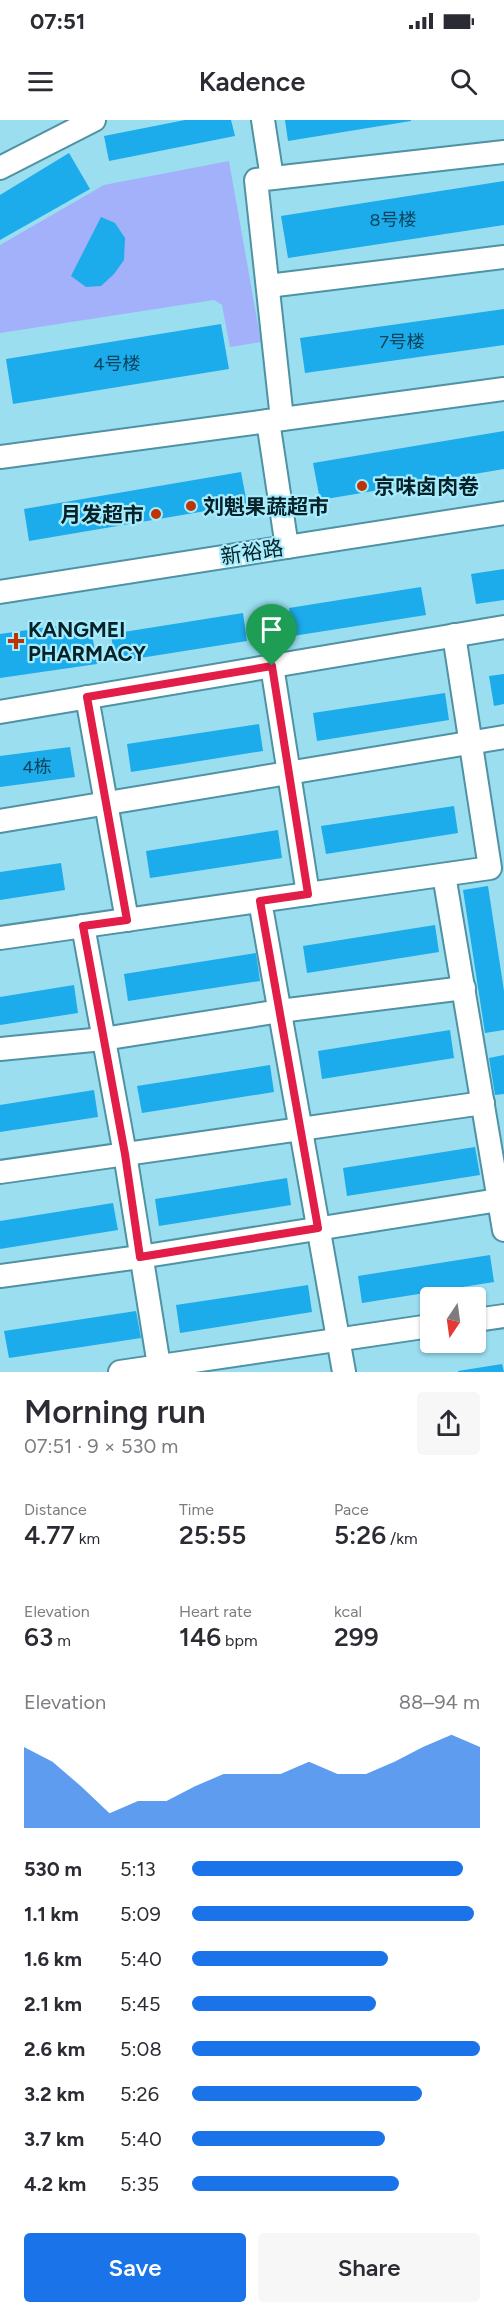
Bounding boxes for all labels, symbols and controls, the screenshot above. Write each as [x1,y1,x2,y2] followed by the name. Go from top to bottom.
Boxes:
[30,8,85,35] text: 07:51
[24,65,57,98] icon: menu
[199,65,305,98] text: Kadence
[447,65,480,98] icon: search
[369,209,417,231] house number: 8号楼
[379,331,425,353] house number: 7号楼
[93,353,141,375] house number: 4号楼
[374,474,479,499] place label: 京味卤肉卷
[355,479,369,493] marker: 京味卤肉卷
[203,494,329,519] place label: 刘魁果蔬超市
[184,499,198,513] marker: 刘魁果蔬超市
[60,502,144,527] place label: 月发超市
[149,507,163,521] marker: 月发超市
[219,535,285,569] street label: 新裕路
[246,604,297,666] pin
[255,613,288,646] icon: arrive
[28,617,147,666] place label: KANGMEI PHARMACY
[9,634,23,648] marker: KANGMEI PHARMACY
[22,756,52,778] house number: 4栋
[420,1287,486,1353] north arrow
[420,1287,486,1353] map controls
[24,1392,206,1431] text: Morning run
[417,1392,480,1455] button: share
[24,1434,178,1458] text: 07:51 · 9 × 530 m
[24,1500,87,1519] text: Distance
[179,1500,214,1519] text: Time
[334,1500,369,1519] text: Pace
[24,1519,75,1551] text: 4.77
[179,1519,246,1551] text: 25:55
[334,1519,386,1551] text: 5:26
[75,1529,100,1548] text: km
[386,1529,418,1548] text: /km
[24,1602,90,1621] text: Elevation
[179,1602,252,1621] text: Heart rate
[334,1602,362,1621] text: kcal
[24,1621,53,1653] text: 63
[179,1621,221,1653] text: 146
[334,1621,379,1653] text: 299
[53,1631,71,1650] text: m
[221,1631,258,1650] text: bpm
[24,1690,106,1714] text: Elevation
[399,1690,480,1714] text: 88–94 m
[24,1857,82,1881] text: 530 m
[120,1857,156,1881] text: 5:13
[24,1902,79,1926] text: 1.1 km
[120,1902,161,1926] text: 5:09
[24,1947,82,1971] text: 1.6 km
[120,1947,162,1971] text: 5:40
[24,1992,82,2016] text: 2.1 km
[120,1992,160,2016] text: 5:45
[24,2037,85,2061] text: 2.6 km
[120,2037,162,2061] text: 5:08
[24,2082,85,2106] text: 3.2 km
[120,2082,159,2106] text: 5:26
[24,2127,84,2151] text: 3.7 km
[120,2127,162,2151] text: 5:40
[24,2172,86,2196] text: 4.2 km
[120,2172,159,2196] text: 5:35
[24,2233,246,2302] button: Save
[258,2233,480,2302] button: Share

